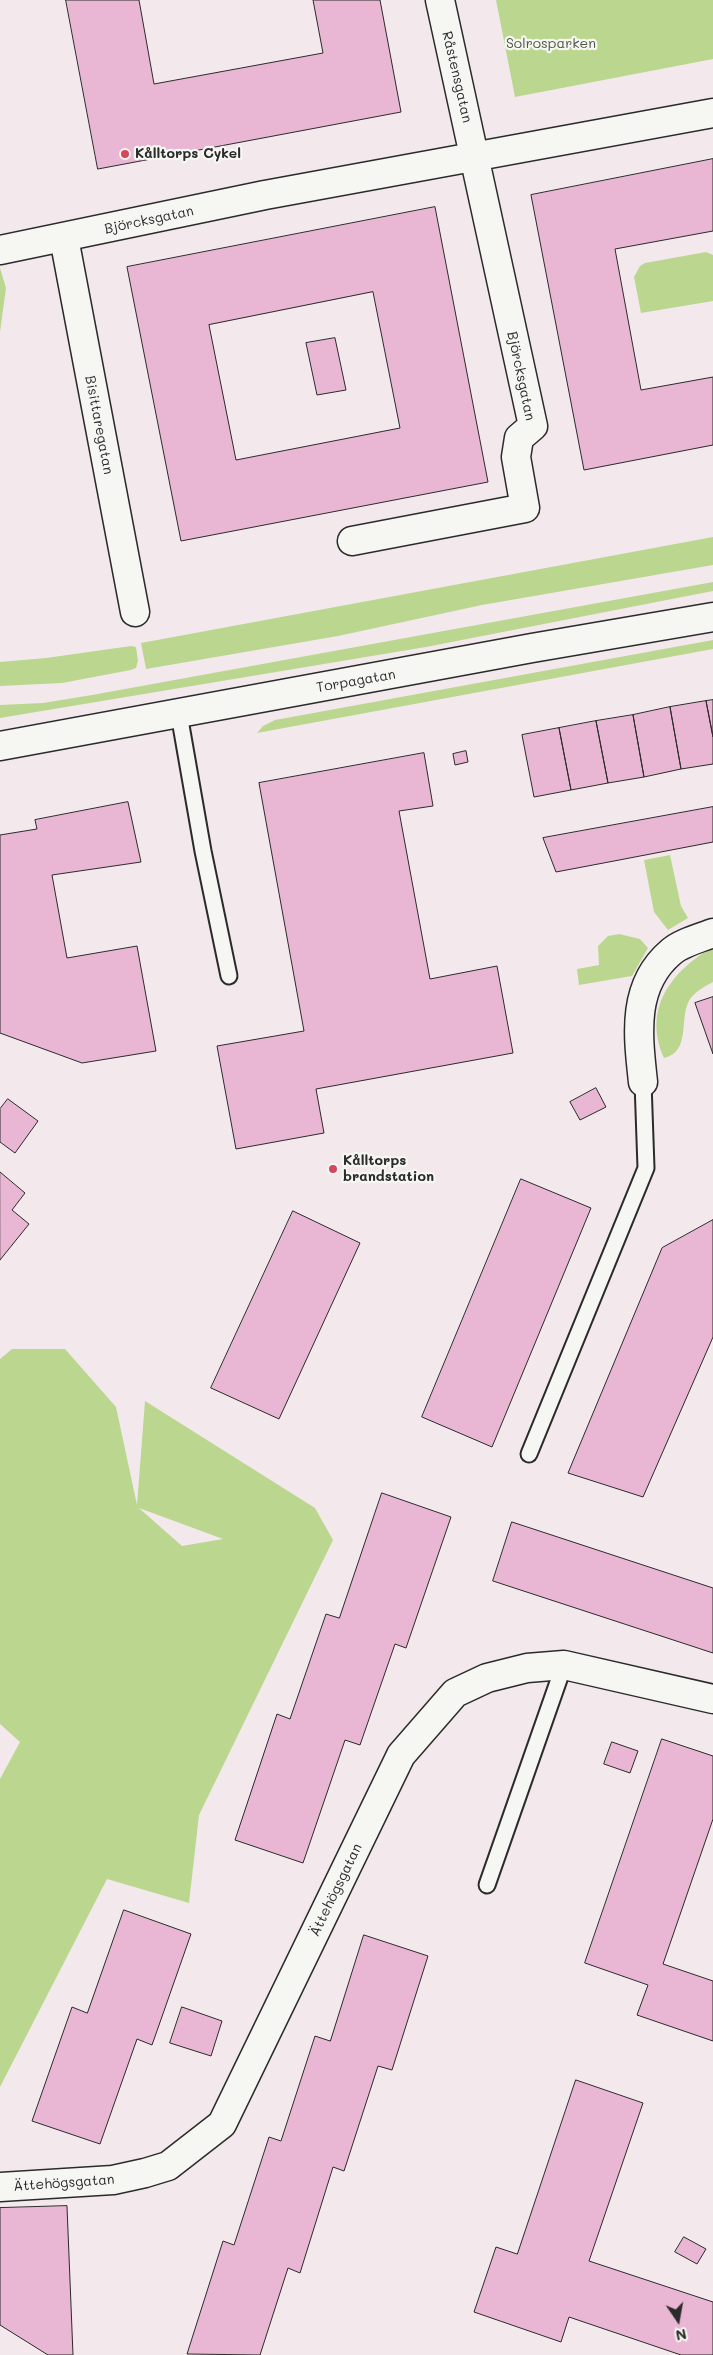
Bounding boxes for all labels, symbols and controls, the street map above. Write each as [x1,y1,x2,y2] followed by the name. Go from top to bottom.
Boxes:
[438,30,476,124] street label: Råstensgatan
[506,36,596,52] park label: Solrosparken
[135,146,241,162] place label: Kålltorps Cykel
[119,148,131,160] marker: Kålltorps Cykel
[103,202,195,238] street label: Björcksgatan
[503,330,539,422] street label: Björcksgatan
[81,374,117,476] street label: Bisittaregatan
[315,666,397,696] street label: Torpagatan
[343,1153,434,1186] place label: Kålltorps brandstation
[327,1163,339,1175] marker: Kålltorps brandstation
[306,1841,366,1939] street label: Ättehögsgatan
[13,2171,115,2195] street label: Ättehögsgatan
[653,2295,703,2345] north arrow
[674,2325,688,2346] text: N

